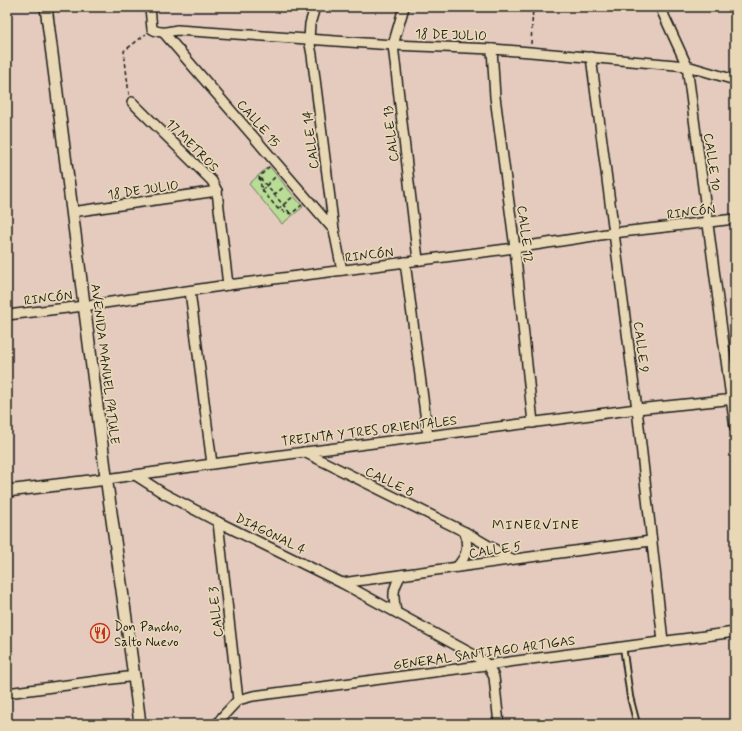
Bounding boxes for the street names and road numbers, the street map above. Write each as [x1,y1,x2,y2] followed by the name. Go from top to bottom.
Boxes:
[415,26,487,45] street label: 18 DE JULIO
[233,97,283,151] street label: CALLE 15
[380,104,403,163] street label: CALLE 13
[299,110,324,170] street label: CALLE 14
[162,116,222,176] street label: 17 METROS
[699,132,724,192] street label: CALLE 10
[107,177,180,204] street label: 18 DE JULIO
[666,201,716,224] street label: RINCÓN
[513,205,536,264] street label: CALLE 12
[344,244,394,267] street label: RINCÓN
[86,283,123,446] street label: AVENIDA MANUEL PATULE
[23,287,73,310] street label: RINCÓN
[629,321,652,374] street label: CALLE 9
[280,412,458,451] street label: TREINTA Y TRES ORIENTALES
[362,463,417,501] street label: CALLE 8
[232,510,309,559] street label: DIAGONAL 4
[468,538,523,563] street label: CALLE 5
[205,586,228,638] street label: CALLE 3
[392,632,576,675] street label: GENERAL SANTIAGO ARTIGAS

